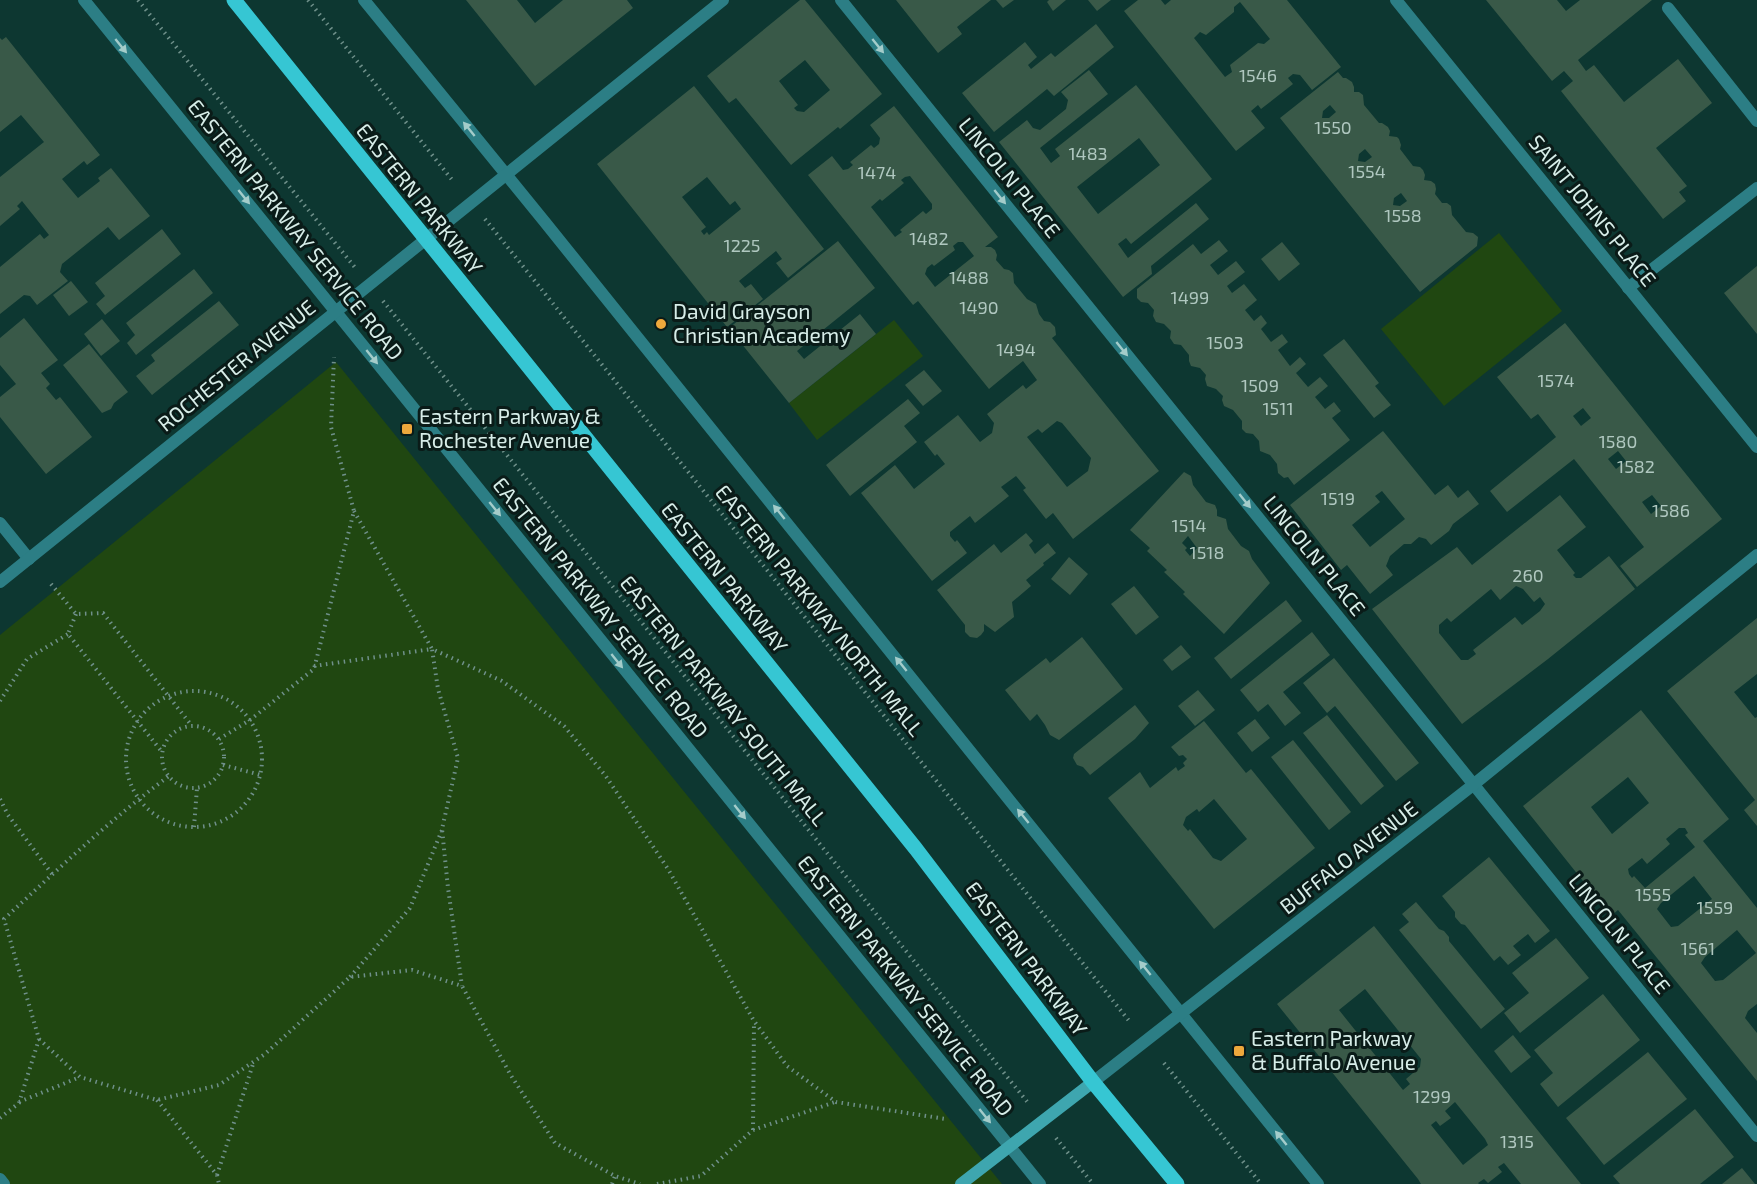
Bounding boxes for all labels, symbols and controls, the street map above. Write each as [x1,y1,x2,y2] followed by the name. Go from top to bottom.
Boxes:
[115,38,127,53] one-way arrow
[871,38,883,53] one-way arrow
[1239,64,1277,86] house number: 1546
[183,94,409,364] street label: EASTERN PARKWAY SERVICE ROAD
[954,112,1066,242] street label: LINCOLN PLACE
[1314,116,1352,138] house number: 1550
[352,118,489,278] street label: EASTERN PARKWAY
[463,121,476,137] one-way arrow
[1524,129,1662,291] street label: SAINT JOHNS PLACE
[1068,142,1108,164] house number: 1483
[1348,160,1386,182] house number: 1554
[858,161,896,183] house number: 1474
[237,189,250,205] one-way arrow
[993,190,1006,205] one-way arrow
[1384,204,1422,226] house number: 1558
[909,227,949,249] house number: 1482
[723,234,761,256] house number: 1225
[949,266,989,288] house number: 1488
[1171,286,1209,308] house number: 1499
[152,294,320,436] street label: ROCHESTER AVENUE
[959,296,999,318] house number: 1490
[673,298,850,347] place label: David Grayson Christian Academy
[654,317,668,331] marker: David Grayson Christian Academy
[1206,331,1244,353] house number: 1503
[996,338,1036,360] house number: 1494
[1116,341,1129,357] one-way arrow
[366,349,379,365] one-way arrow
[1537,369,1575,391] house number: 1574
[1241,374,1279,396] house number: 1509
[1262,397,1294,419] house number: 1511
[419,403,601,452] place label: Eastern Parkway & Rochester Avenue
[400,422,414,436] marker: Eastern Parkway & Rochester Avenue
[1599,430,1637,452] house number: 1580
[1617,455,1655,477] house number: 1582
[488,472,714,742] street label: EASTERN PARKWAY SERVICE ROAD
[711,479,929,741] street label: EASTERN PARKWAY NORTH MALL
[1321,487,1355,509] house number: 1519
[1259,490,1371,620] street label: LINCOLN PLACE
[1238,493,1251,509] one-way arrow
[657,497,794,657] street label: EASTERN PARKWAY
[1652,499,1690,521] house number: 1586
[488,501,501,516] one-way arrow
[773,505,785,520] one-way arrow
[1171,514,1207,536] house number: 1514
[1190,541,1224,563] house number: 1518
[1512,564,1544,586] house number: 260
[616,570,833,830] street label: EASTERN PARKWAY SOUTH MALL
[611,653,623,668] one-way arrow
[895,657,907,672] one-way arrow
[1274,795,1422,918] street label: BUFFALO AVENUE
[733,804,746,819] one-way arrow
[1018,809,1030,824] one-way arrow
[793,850,1019,1120] street label: EASTERN PARKWAY SERVICE ROAD
[1564,868,1676,998] street label: LINCOLN PLACE
[961,876,1093,1040] street label: EASTERN PARKWAY
[1635,883,1671,905] house number: 1555
[1697,896,1733,918] house number: 1559
[1681,937,1715,959] house number: 1561
[1139,960,1152,976] one-way arrow
[1251,1025,1416,1074] place label: Eastern Parkway & Buffalo Avenue
[1232,1044,1246,1058] marker: Eastern Parkway & Buffalo Avenue
[1413,1085,1451,1107] house number: 1299
[978,1108,991,1123] one-way arrow
[1275,1130,1288,1146] one-way arrow
[1500,1130,1534,1152] house number: 1315

